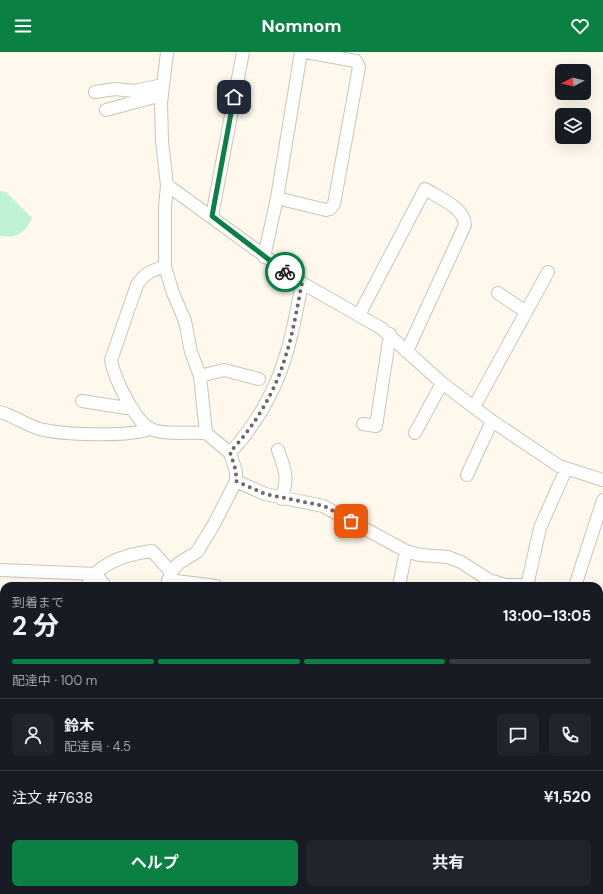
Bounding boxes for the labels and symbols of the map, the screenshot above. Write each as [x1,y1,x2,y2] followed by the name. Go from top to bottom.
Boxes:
[555,64,591,100] north arrow
[217,80,251,114] pin
[265,252,305,292] courier
[334,504,368,538] pin

